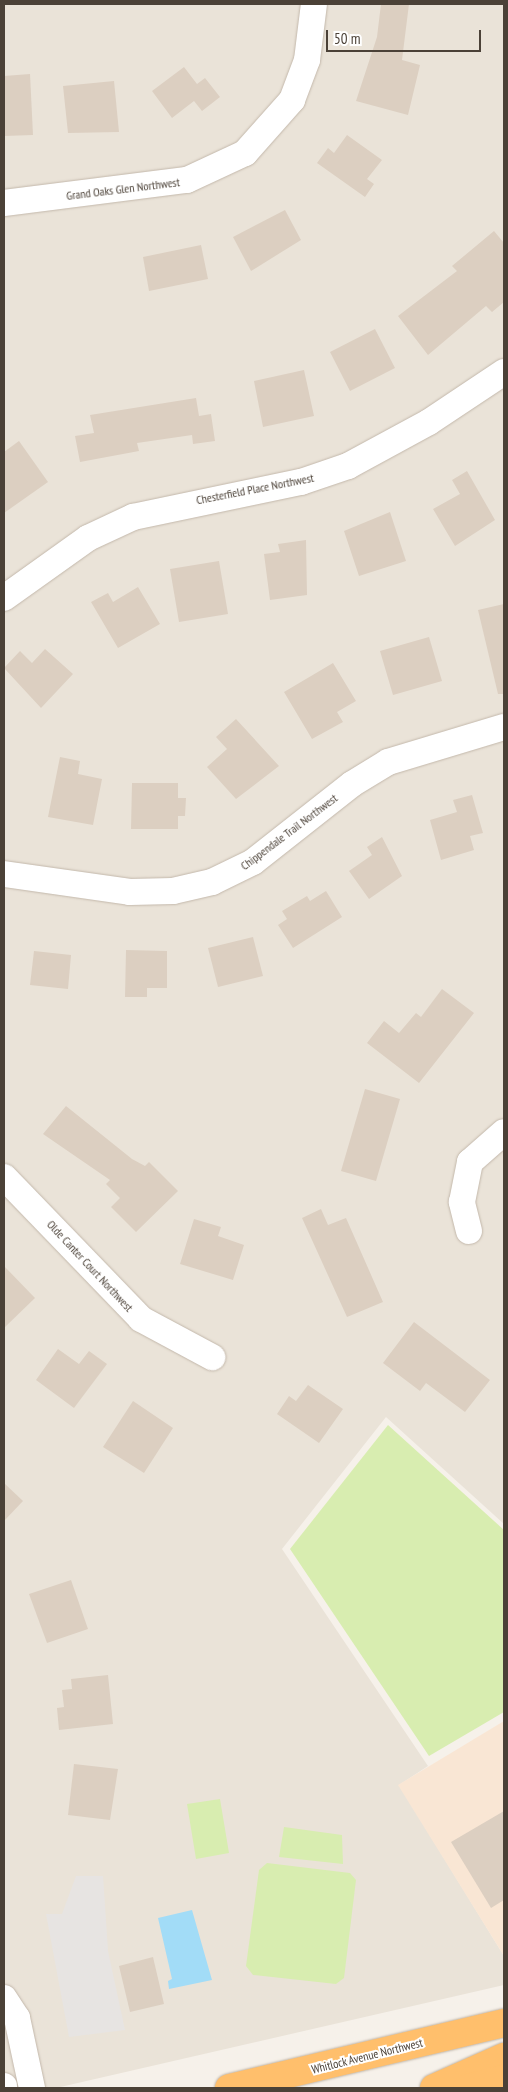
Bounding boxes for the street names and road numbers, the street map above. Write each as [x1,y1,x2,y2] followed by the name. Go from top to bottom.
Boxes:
[65,175,181,203] street label: Grand Oaks Glen Northwest
[195,471,315,507] street label: Chesterfield Place Northwest
[238,791,340,873] street label: Chippendale Trail Northwest
[44,1217,136,1315] street label: Olde Canter Court Northwest
[310,2035,424,2077] street label: Whitlock Avenue Northwest

